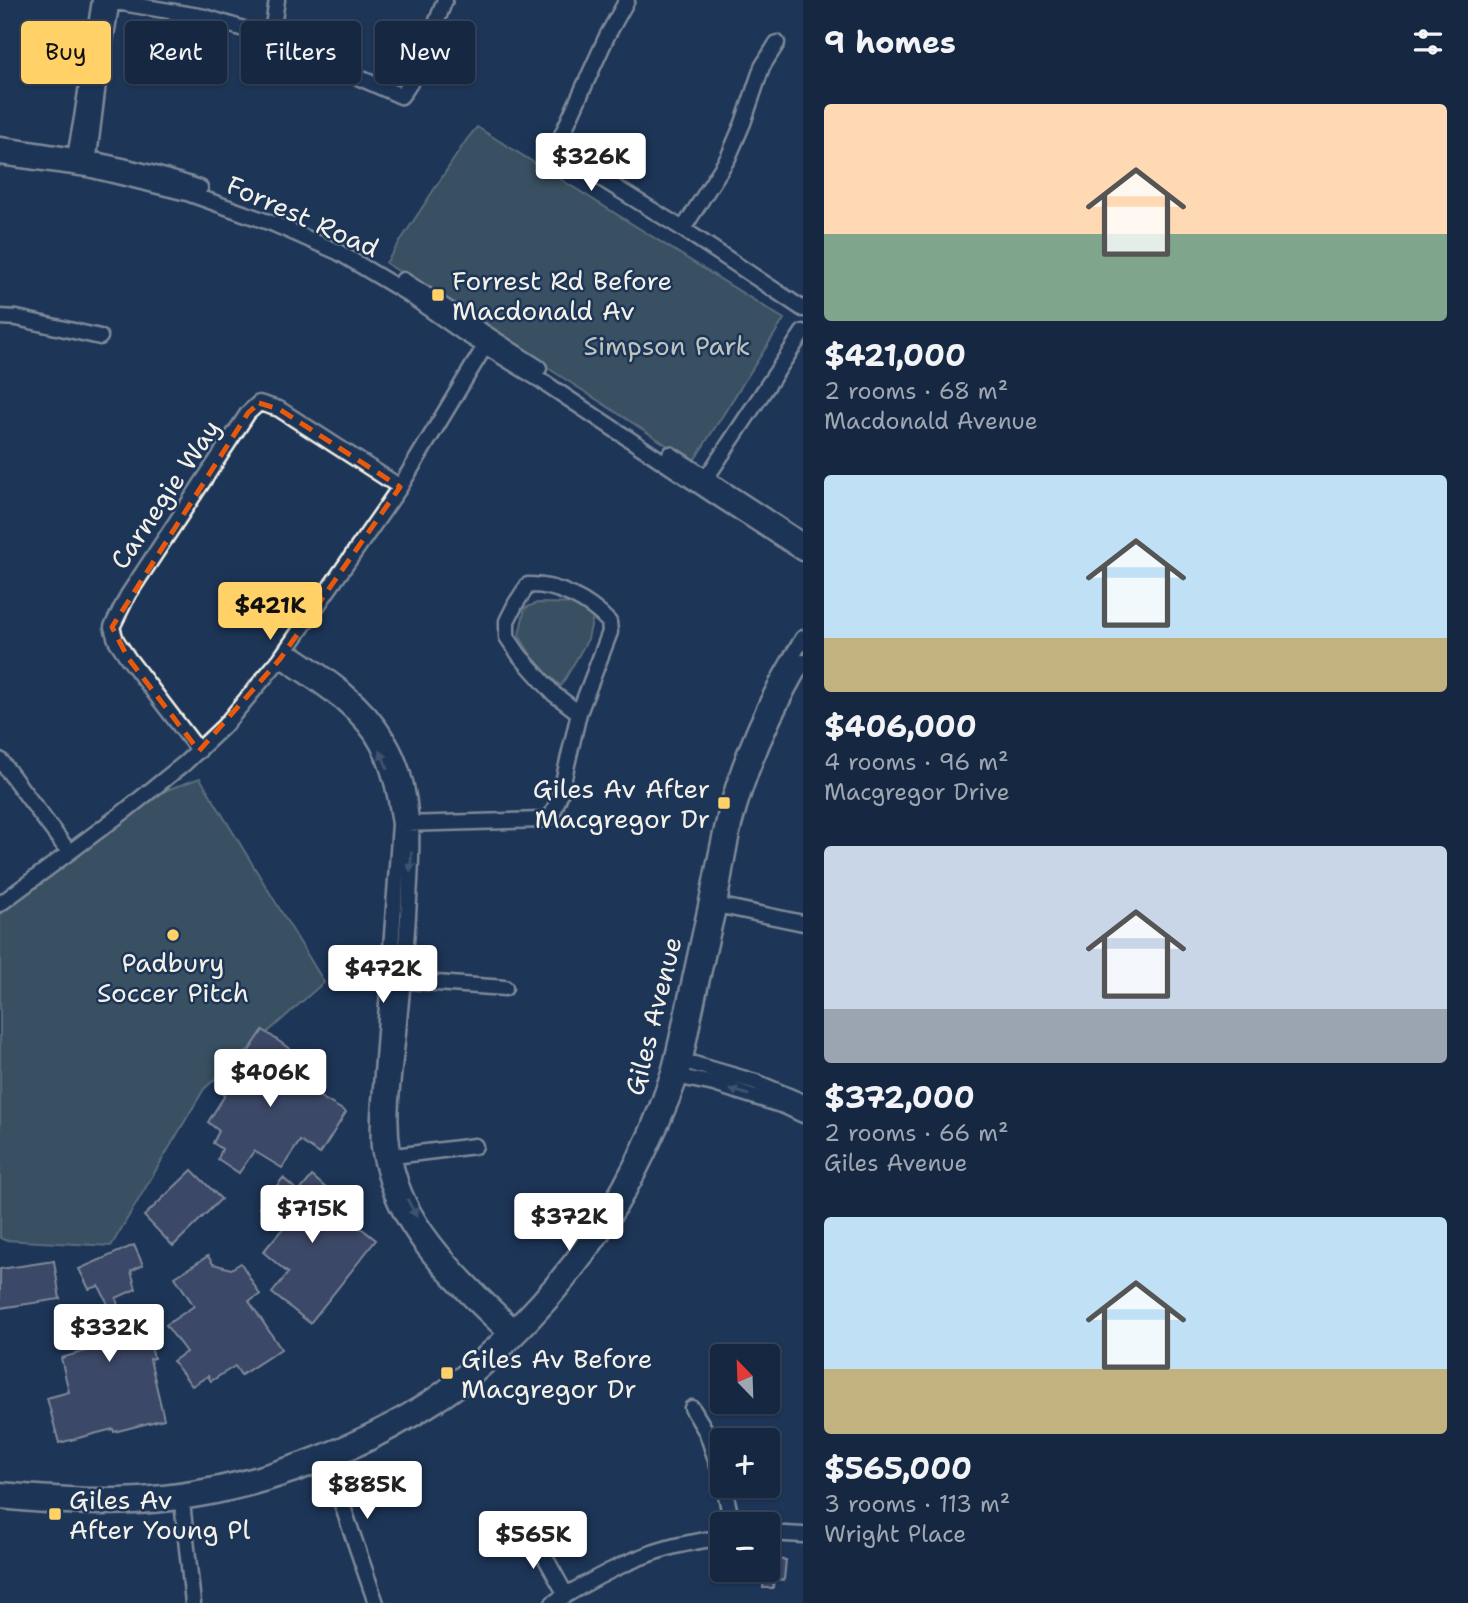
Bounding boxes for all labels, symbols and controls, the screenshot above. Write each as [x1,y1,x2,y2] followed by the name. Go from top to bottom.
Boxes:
[21,21,111,84] chip: Buy
[125,21,227,84] chip: Rent
[241,21,361,84] chip: Filters
[375,21,475,84] chip: New
[824,22,956,63] text: 9 homes
[1409,23,1447,61] icon: filters
[542,134,640,193] pin: $326K
[552,141,630,171] text: $326K
[1073,149,1199,275] icon: home
[221,167,385,265] street label: Forrest Road
[452,263,672,328] place label: Forrest Rd Before Macdonald Av
[430,287,446,303] marker: Forrest Rd Before Macdonald Av
[584,328,750,363] park label: Simpson Park
[824,335,966,376] text: $421,000
[824,376,1008,406] text: 2 rooms · 68 m²
[824,406,1038,436] text: Macdonald Avenue
[102,412,228,576] street label: Carnegie Way
[1073,520,1199,646] icon: home
[221,582,319,642] pin: $421K
[234,590,306,620] text: $421K
[824,706,977,747] text: $406,000
[824,747,1009,777] text: 4 rooms · 96 m²
[378,749,389,770] one-way arrow
[533,771,710,836] place label: Giles Av After Macgregor Dr
[824,777,1010,807] text: Macgregor Drive
[716,795,732,811] marker: Giles Av After Macgregor Dr
[405,852,416,874] one-way arrow
[1073,891,1199,1017] icon: home
[165,927,181,943] marker: Padbury Soccer Pitch
[616,933,690,1099] street label: Giles Avenue
[97,945,249,1010] place label: Padbury Soccer Pitch
[334,946,432,1005] pin: $472K
[344,953,422,983] text: $472K
[221,1050,319,1109] pin: $406K
[230,1057,310,1087] text: $406K
[824,1077,975,1118] text: $372,000
[728,1086,749,1096] one-way arrow
[824,1118,1009,1148] text: 2 rooms · 66 m²
[824,1148,968,1178] text: Giles Avenue
[263,1186,361,1245] pin: $715K
[277,1193,347,1223] text: $715K
[520,1194,618,1253] pin: $372K
[406,1198,417,1218] one-way arrow
[530,1201,608,1231] text: $372K
[1073,1262,1199,1388] icon: home
[60,1304,158,1364] pin: $332K
[70,1312,148,1342] text: $332K
[461,1341,652,1406] place label: Giles Av Before Macgregor Dr
[710,1344,780,1414] north arrow
[710,1344,780,1582] map controls
[439,1365,455,1381] marker: Giles Av Before Macgregor Dr
[710,1428,780,1498] button: +
[824,1448,972,1489] text: $565,000
[318,1462,416,1521] pin: $885K
[328,1469,406,1499] text: $885K
[69,1482,250,1547] place label: Giles Av After Young Pl
[824,1489,1010,1519] text: 3 rooms · 113 m²
[47,1506,63,1522] marker: Giles Av After Young Pl
[484,1512,582,1571] pin: $565K
[710,1512,780,1582] button: −
[495,1519,571,1549] text: $565K
[824,1519,966,1549] text: Wright Place

